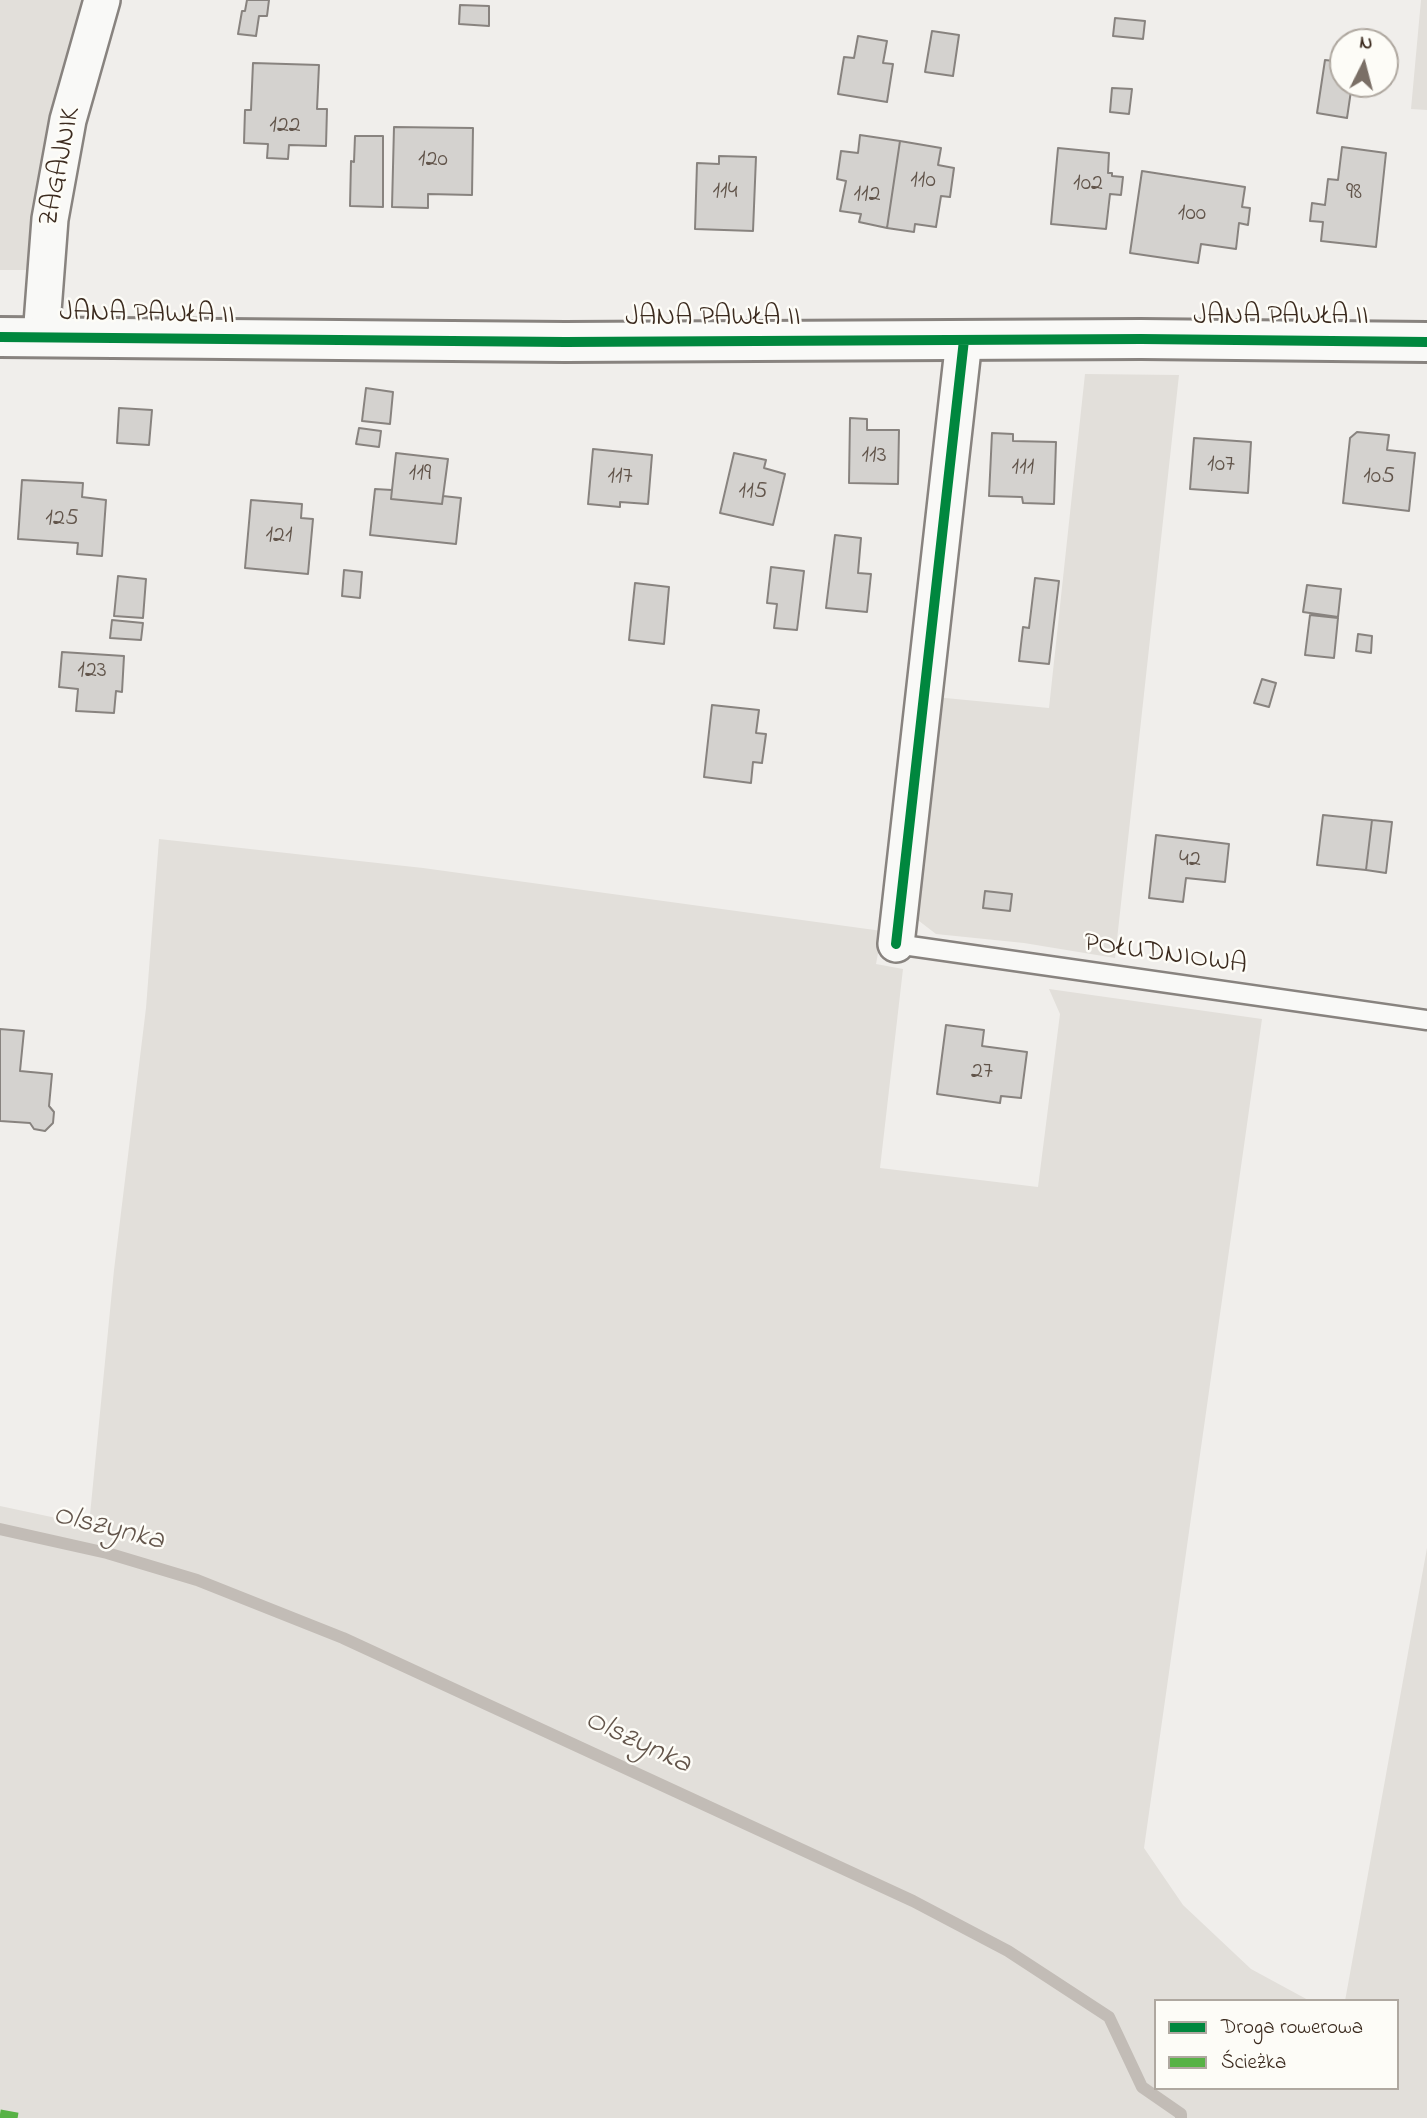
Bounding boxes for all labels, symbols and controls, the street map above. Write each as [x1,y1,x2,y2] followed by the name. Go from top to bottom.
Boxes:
[1329,28,1399,98] north arrow
[1358,30,1374,58] text: N
[34,105,90,229] street label: ZAGAJNIK
[269,113,301,141] house number: 122
[418,147,448,175] house number: 120
[910,168,936,196] house number: 110
[1073,171,1103,199] house number: 102
[712,179,738,207] house number: 114
[1346,180,1362,208] house number: 98
[853,182,881,210] house number: 112
[1178,201,1206,229] house number: 100
[59,298,235,334] street label: JANA PAWŁA II
[1193,301,1369,335] street label: JANA PAWŁA II
[625,302,801,336] street label: JANA PAWŁA II
[861,443,887,471] house number: 113
[1207,452,1235,480] house number: 107
[1012,455,1034,483] house number: 111
[409,461,431,489] house number: 119
[607,464,633,492] house number: 117
[1363,464,1395,492] house number: 105
[739,479,767,507] house number: 115
[45,506,79,534] house number: 125
[265,523,293,551] house number: 121
[77,658,107,686] house number: 123
[1179,847,1201,875] house number: 42
[1081,928,1249,984] street label: POŁUDNIOWA
[971,1059,993,1087] house number: 27
[49,1499,167,1561] water label: Olszynka
[578,1704,696,1784] water label: Olszynka
[1154,1999,1399,2090] legend
[1221,2013,1363,2043] text: Droga rowerowa
[1221,2048,1286,2078] text: Ścieżka

